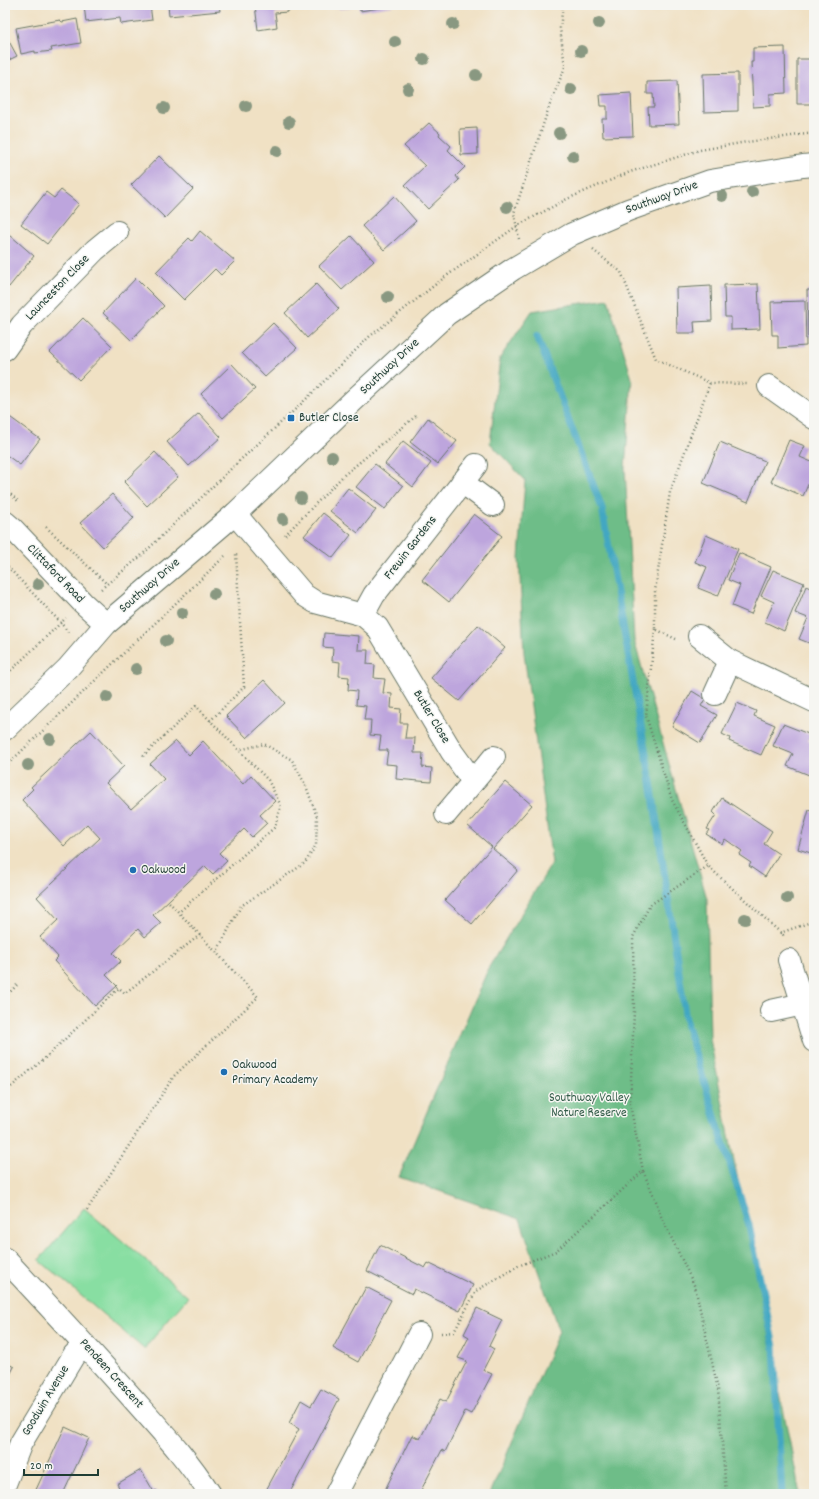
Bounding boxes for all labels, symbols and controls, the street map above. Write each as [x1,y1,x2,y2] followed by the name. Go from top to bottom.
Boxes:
[623,176,701,220] street label: Southway Drive
[21,250,95,325] street label: Launceston Close
[356,334,424,400] street label: Southway Drive
[299,409,359,428] place label: Butler Close
[286,413,296,423] marker: Butler Close
[380,512,442,584] street label: Frewin Gardens
[22,540,88,608] street label: Clittaford Road
[115,554,185,618] street label: Southway Drive
[407,687,455,748] street label: Butler Close
[141,861,186,880] place label: Oakwood
[128,865,138,875] marker: Oakwood
[232,1056,318,1090] place label: Oakwood Primary Academy
[219,1067,229,1077] marker: Oakwood Primary Academy
[549,1089,630,1123] park label: Southway Valley Nature Reserve
[74,1335,148,1413] street label: Pendeen Crescent
[17,1362,75,1440] street label: Goodwin Avenue
[24,1451,98,1477] scale bar
[30,1458,53,1475] text: 20 m

